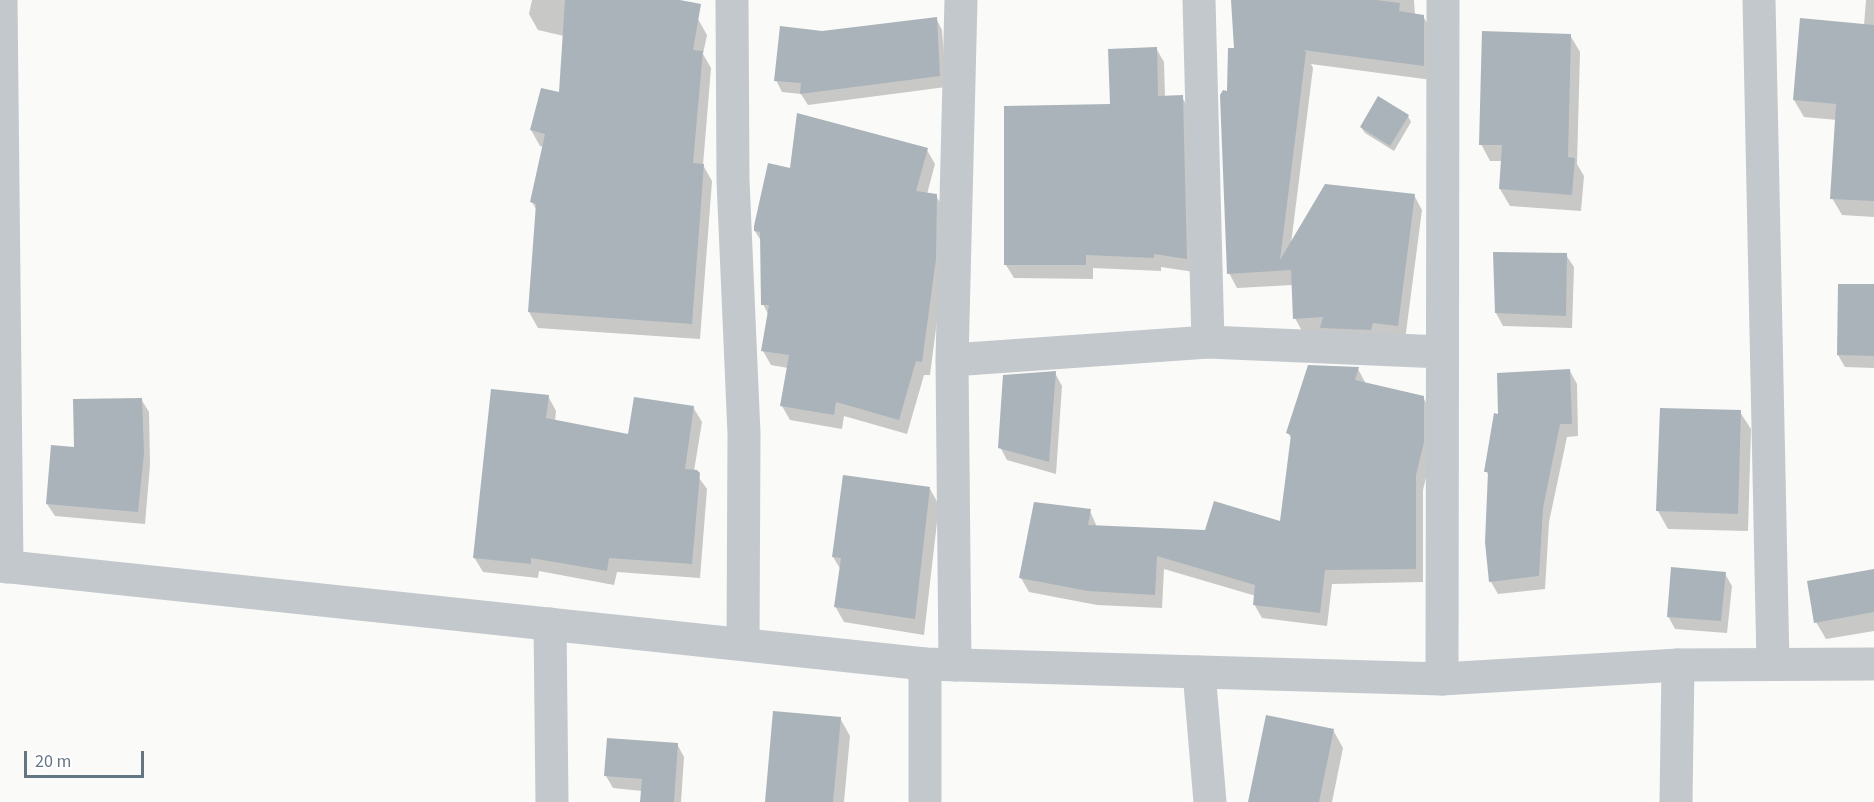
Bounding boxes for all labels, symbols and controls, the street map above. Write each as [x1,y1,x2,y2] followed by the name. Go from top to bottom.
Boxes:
[27,739,147,777] scale bar
[35,749,71,774] text: 20 m

